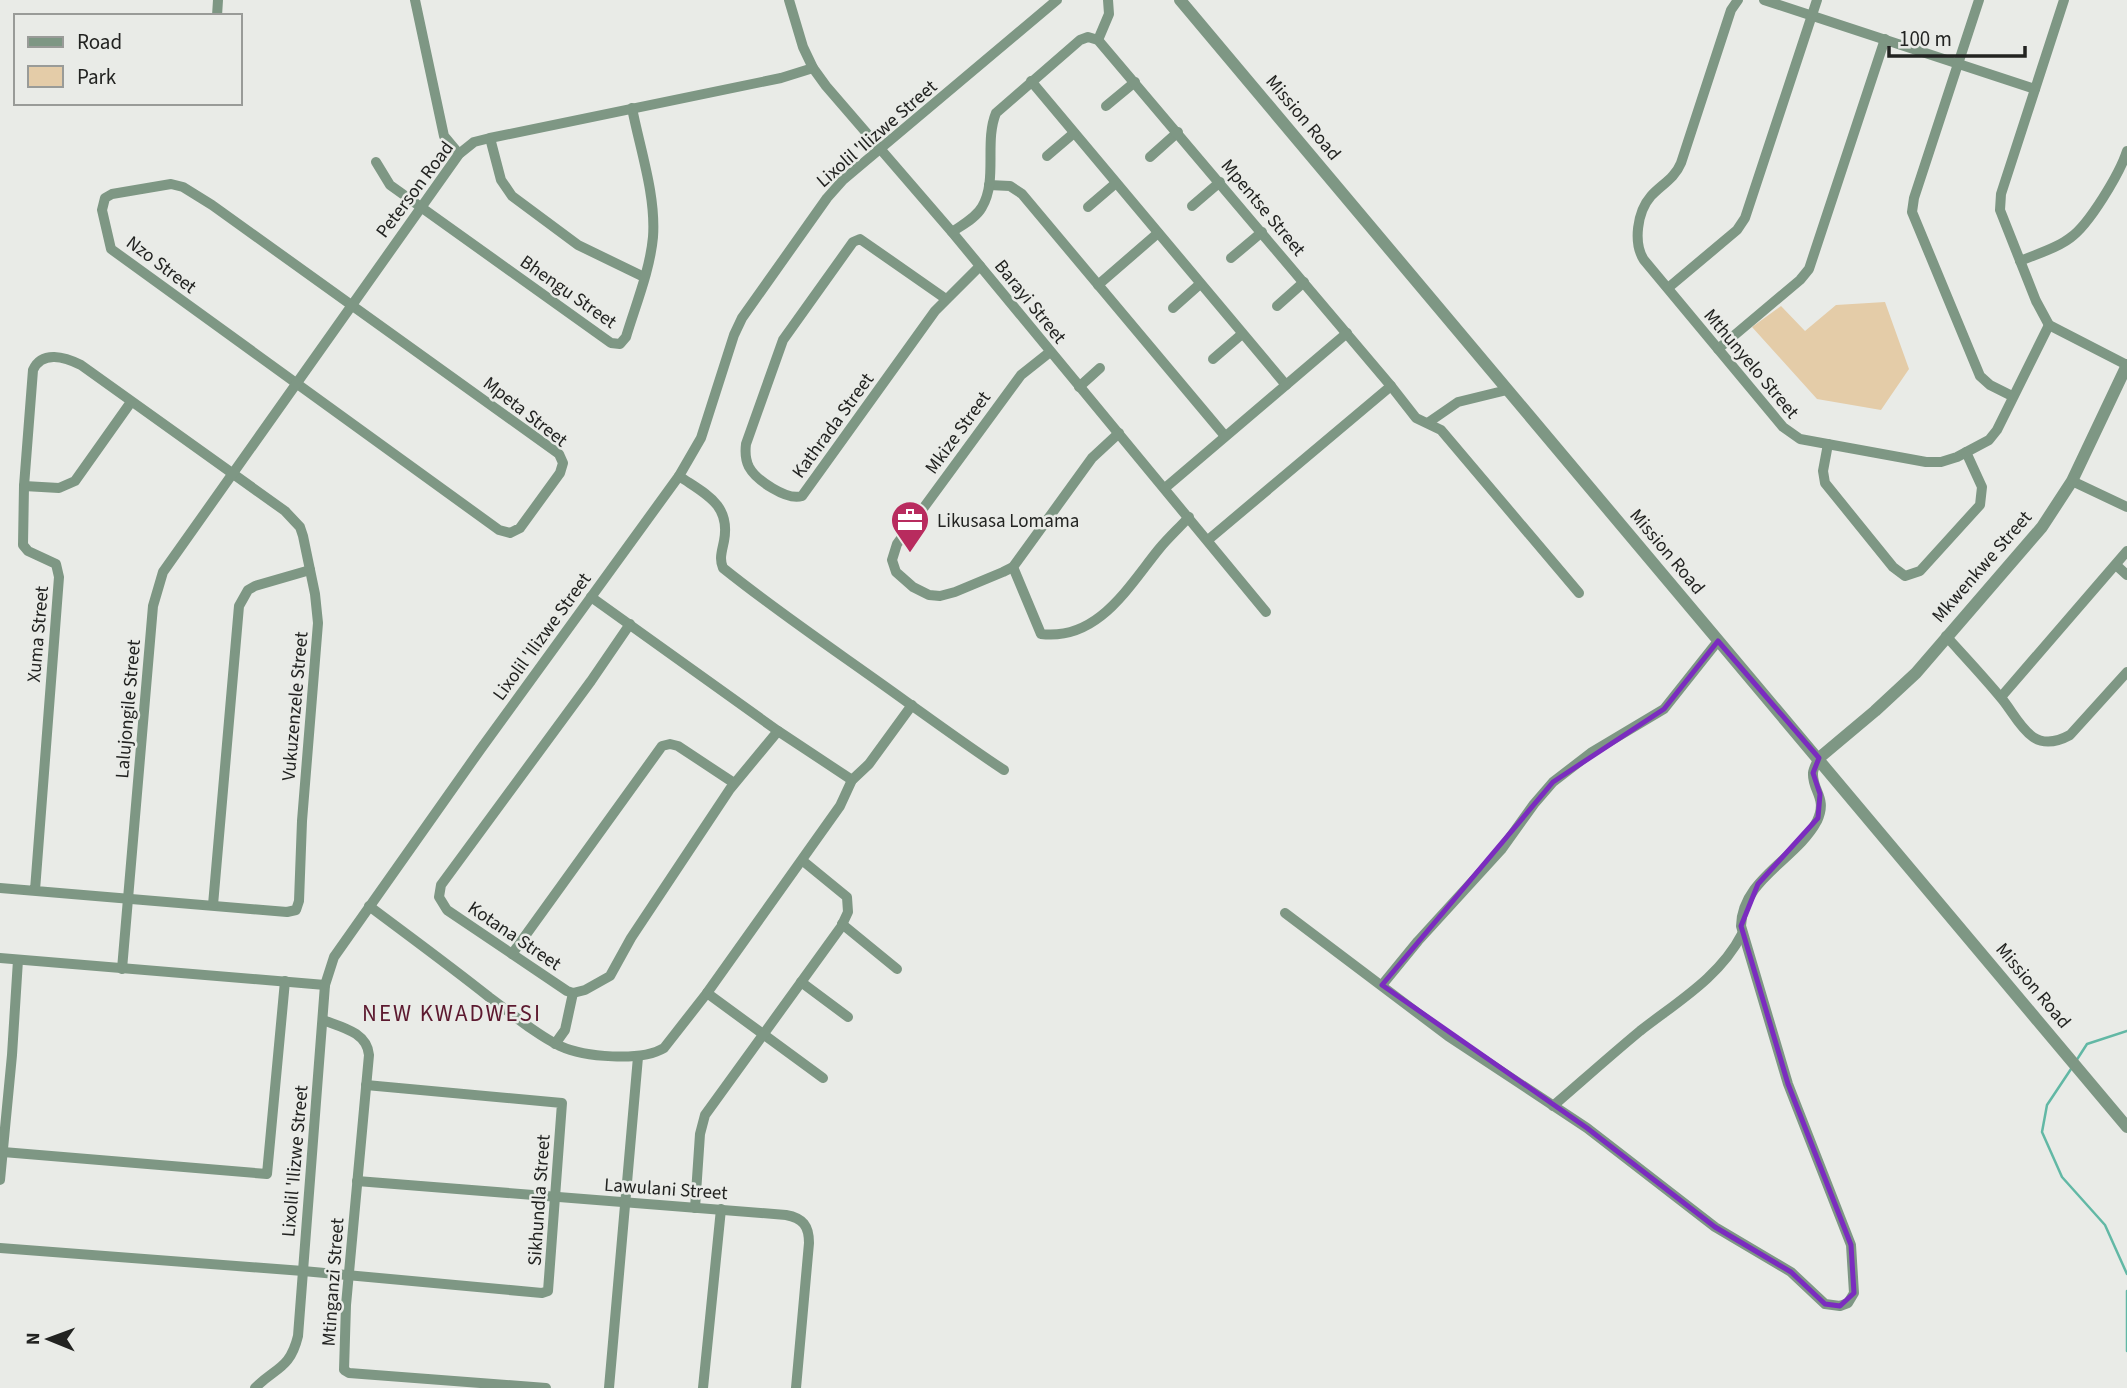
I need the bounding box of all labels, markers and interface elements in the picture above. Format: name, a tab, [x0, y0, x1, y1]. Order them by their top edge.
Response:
legend	[14, 14, 242, 105]
scale bar	[1889, 14, 2025, 58]
text: 100 m	[1899, 24, 1952, 54]
text: Road	[77, 27, 122, 57]
text: Park	[77, 62, 117, 92]
street label: Mission Road	[1259, 69, 1347, 167]
street label: Lixolil 'Ilizwe Street	[811, 74, 944, 194]
street label: Peterson Road	[370, 136, 461, 244]
street label: Mpentse Street	[1214, 154, 1312, 263]
street label: Nzo Street	[120, 230, 202, 301]
street label: Bhengu Street	[514, 249, 622, 336]
street label: Barayi Street	[987, 254, 1073, 350]
street label: Mthunyelo Street	[1697, 303, 1805, 425]
street label: Kathrada Street	[786, 367, 881, 484]
street label: Mpeta Street	[477, 371, 573, 454]
street label: Mkize Street	[919, 385, 998, 480]
office icon: Likusasa Lomama	[889, 499, 931, 554]
street label: Mission Road	[1623, 503, 1711, 601]
street label: Mkwenkwe Street	[1926, 505, 2039, 629]
place label: Likusasa Lomama	[937, 508, 1079, 535]
street label: Lixolil 'Ilizwe Street	[487, 567, 598, 706]
street label: Xuma Street	[21, 584, 56, 683]
street label: Vukuzenzele Street	[276, 630, 316, 782]
street label: Lalujongile Street	[109, 638, 148, 780]
street label: Kotana Street	[462, 895, 567, 978]
street label: Mission Road	[1989, 937, 2077, 1035]
district label: NEW KWADWESI	[362, 997, 542, 1030]
street label: Lixolil 'Ilizwe Street	[275, 1084, 316, 1238]
street label: Sikhundla Street	[521, 1133, 558, 1267]
street label: Lawulani Street	[603, 1172, 729, 1207]
street label: Mtinganzi Street	[316, 1216, 351, 1347]
north arrow	[14, 1304, 84, 1374]
text: N	[20, 1332, 47, 1345]

